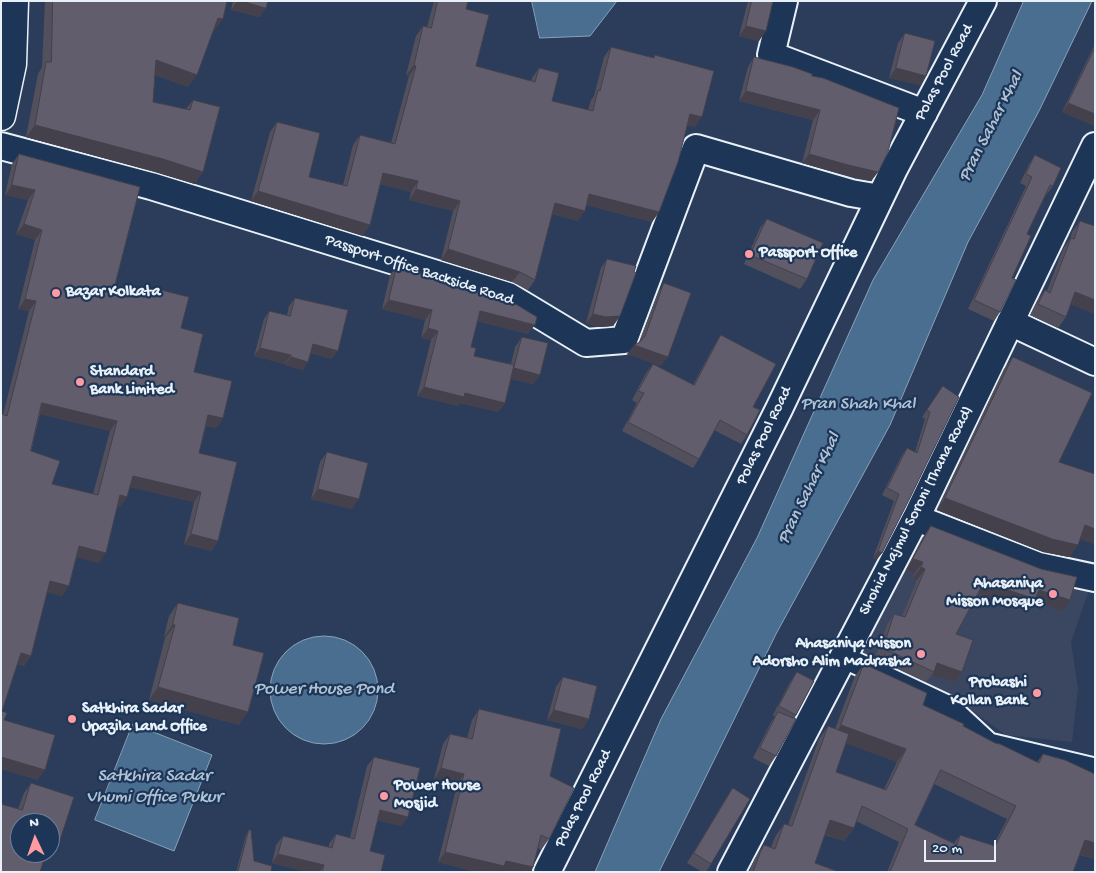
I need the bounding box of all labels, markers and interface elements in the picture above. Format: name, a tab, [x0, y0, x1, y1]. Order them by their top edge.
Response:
street label: Polas Pool Road	[911, 21, 979, 125]
water label: Pran Sahar Khal	[955, 68, 1029, 186]
street label: Passport Office Backside Road	[322, 231, 516, 311]
place label: Passport Office	[759, 244, 857, 264]
marker: Passport Office	[743, 248, 755, 260]
place label: Bazar Kolkata	[66, 283, 161, 303]
marker: Bazar Kolkata	[50, 287, 62, 299]
place label: Standard Bank Limited	[90, 363, 174, 401]
marker: Standard Bank Limited	[74, 376, 86, 388]
street label: Polas Pool Road	[733, 384, 797, 488]
water label: Pran Shah Khal	[801, 394, 915, 416]
street label: Shohid Najmul Soroni (Thana Road)	[856, 403, 978, 619]
water label: Pran Sahar Khal	[774, 430, 846, 548]
place label: Ahasaniya Misson Mosque	[946, 575, 1043, 613]
marker: Ahasaniya Misson Mosque	[1047, 588, 1059, 600]
place label: Ahasaniya Misson Adorsho Alim Madrasha	[753, 635, 911, 673]
marker: Ahasaniya Misson Adorsho Alim Madrasha	[915, 648, 927, 660]
place label: Probashi Kollan Bank	[951, 674, 1027, 712]
water label: Power House Pond	[254, 679, 394, 701]
marker: Probashi Kollan Bank	[1031, 687, 1043, 699]
place label: Satkhira Sadar Upazila Land Office	[82, 700, 207, 738]
marker: Satkhira Sadar Upazila Land Office	[66, 713, 78, 725]
street label: Polas Pool Road	[551, 747, 617, 851]
water label: Satkhira Sadar Vhumi Office Pukur	[86, 766, 222, 809]
place label: Power House Mosjid	[394, 777, 480, 815]
marker: Power House Mosjid	[378, 790, 390, 802]
north arrow	[10, 813, 60, 863]
text: N	[29, 815, 39, 832]
scale bar	[926, 830, 998, 862]
text: 20 m	[932, 840, 962, 858]

